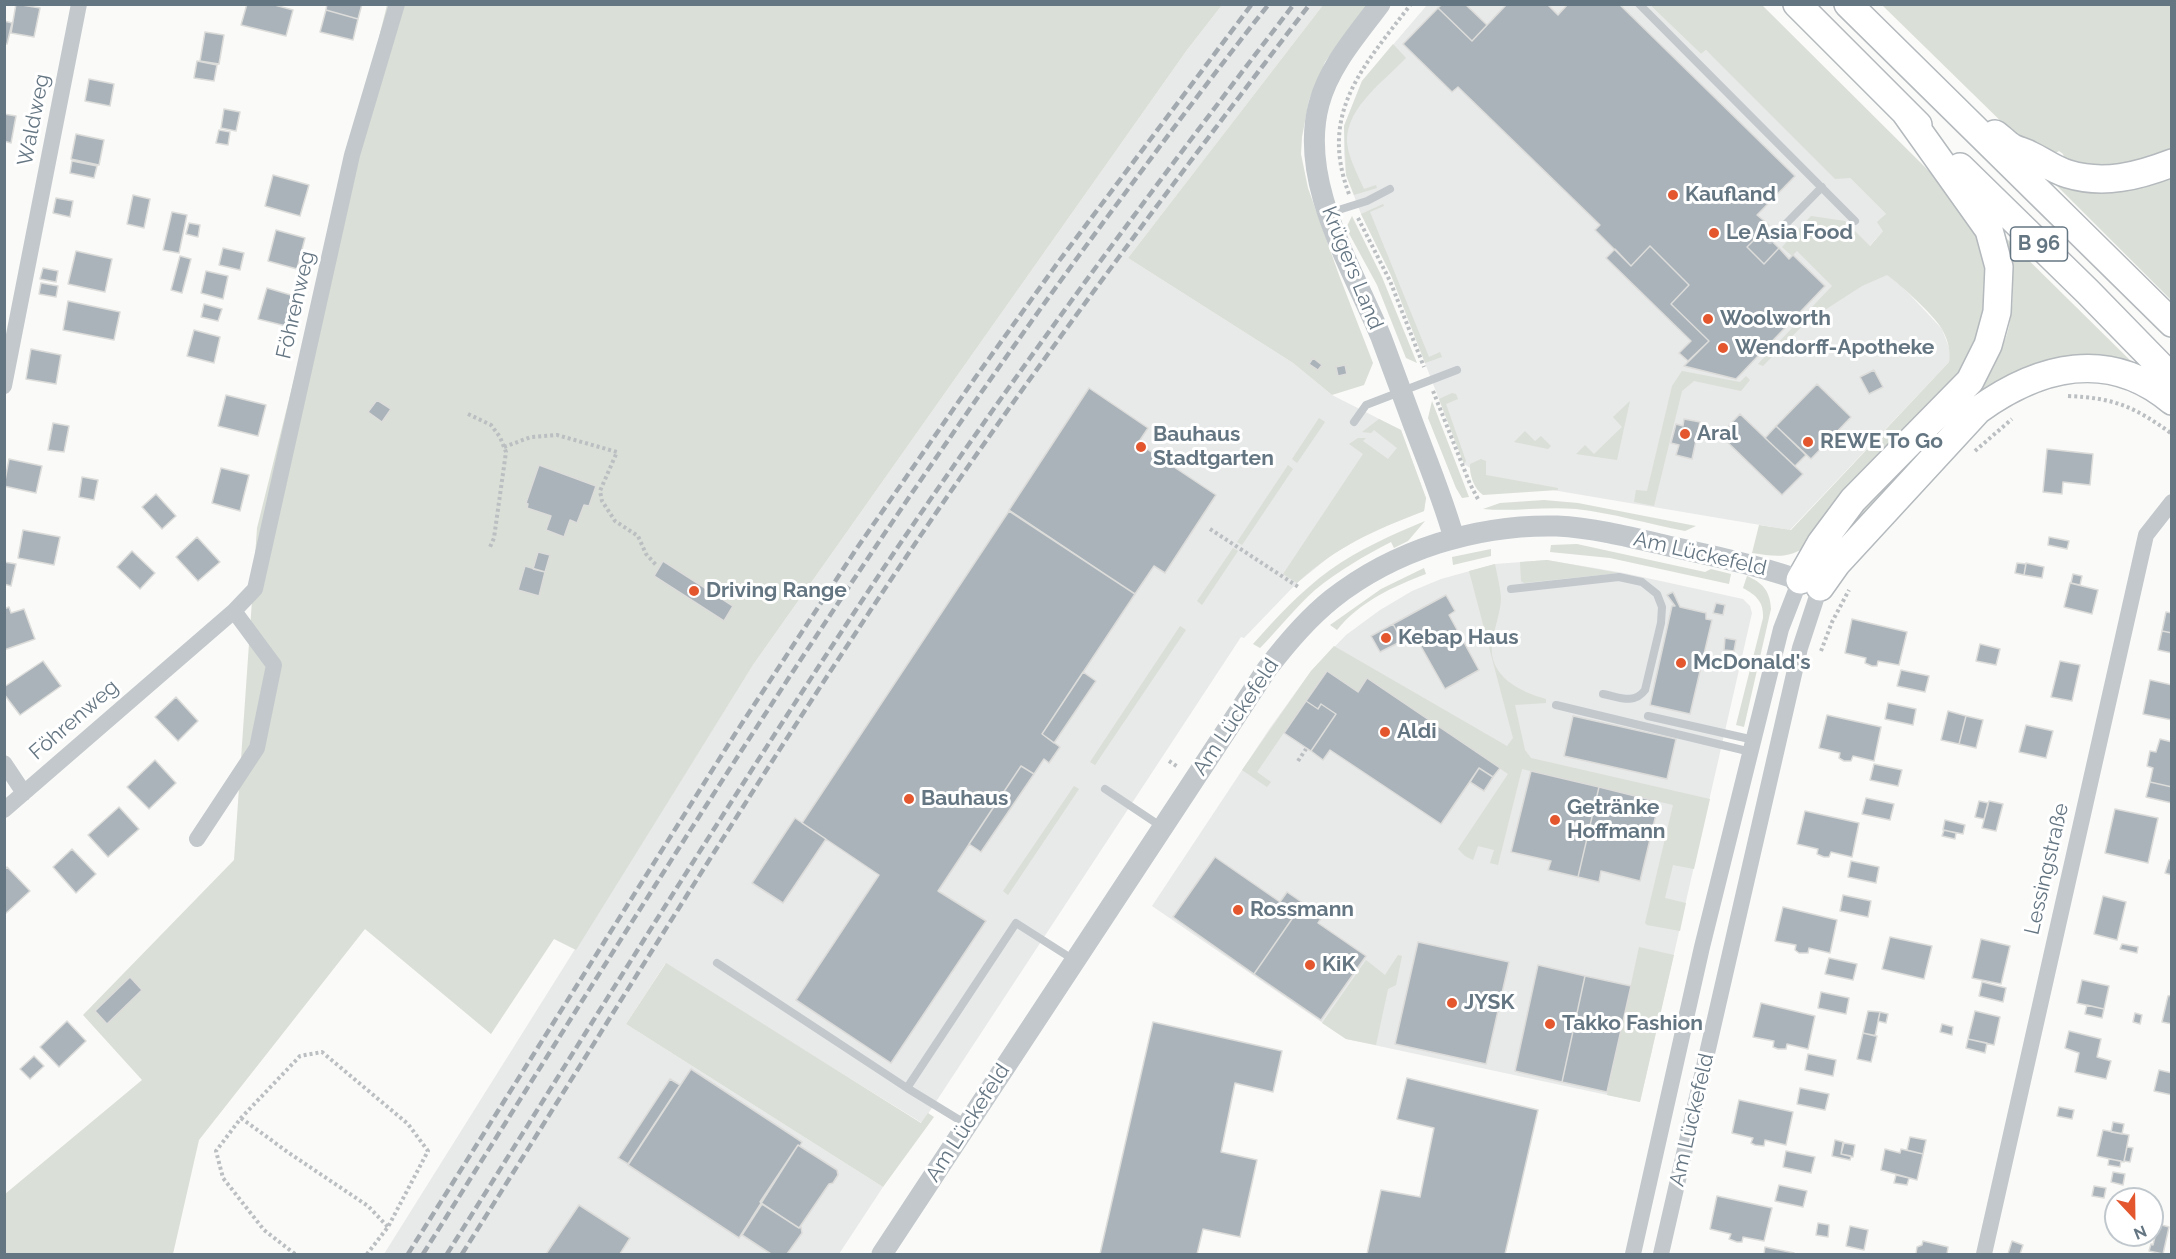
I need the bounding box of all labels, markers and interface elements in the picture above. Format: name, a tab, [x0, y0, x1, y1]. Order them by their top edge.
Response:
street label: Waldweg	[13, 72, 55, 168]
place label: Kaufland	[1685, 182, 1776, 208]
marker: Kaufland	[1666, 188, 1680, 202]
street label: Krügers Land	[1316, 203, 1388, 333]
place label: Le Asia Food	[1726, 220, 1853, 246]
marker: Le Asia Food	[1707, 226, 1721, 240]
road number: B 96	[2010, 227, 2068, 261]
street label: Föhrenweg	[271, 249, 321, 361]
place label: Woolworth	[1720, 306, 1831, 332]
marker: Woolworth	[1701, 312, 1715, 326]
place label: Wendorff-Apotheke	[1735, 335, 1934, 361]
marker: Wendorff-Apotheke	[1716, 341, 1730, 355]
place label: Aral	[1697, 421, 1738, 447]
place label: Bauhaus Stadtgarten	[1153, 422, 1274, 472]
marker: Aral	[1678, 427, 1692, 441]
place label: REWE To Go	[1820, 429, 1943, 455]
marker: REWE To Go	[1801, 435, 1815, 449]
marker: Bauhaus Stadtgarten	[1134, 440, 1148, 454]
street label: Am Lückefeld	[1631, 526, 1769, 582]
place label: Driving Range	[706, 578, 847, 604]
marker: Driving Range	[687, 584, 701, 598]
place label: Kebap Haus	[1398, 625, 1519, 651]
marker: Kebap Haus	[1379, 631, 1393, 645]
place label: McDonald's	[1693, 650, 1811, 676]
street label: Am Lückefeld	[1188, 654, 1284, 780]
marker: McDonald's	[1674, 656, 1688, 670]
street label: Föhrenweg	[24, 674, 124, 766]
place label: Aldi	[1397, 719, 1437, 745]
marker: Aldi	[1378, 725, 1392, 739]
place label: Bauhaus	[921, 786, 1008, 812]
marker: Bauhaus	[902, 792, 916, 806]
place label: Getränke Hoffmann	[1567, 795, 1666, 845]
street label: Lessingstraße	[2020, 801, 2074, 937]
marker: Getränke Hoffmann	[1548, 813, 1562, 827]
place label: Rossmann	[1250, 897, 1354, 923]
marker: Rossmann	[1231, 903, 1245, 917]
place label: KiK	[1322, 952, 1355, 978]
marker: KiK	[1303, 958, 1317, 972]
place label: JYSK	[1464, 990, 1514, 1016]
marker: JYSK	[1445, 996, 1459, 1010]
place label: Takko Fashion	[1562, 1011, 1703, 1037]
marker: Takko Fashion	[1543, 1017, 1557, 1031]
street label: Am Lückefeld	[1664, 1051, 1720, 1189]
street label: Am Lückefeld	[921, 1059, 1015, 1187]
north arrow	[2104, 1187, 2164, 1247]
text: N	[2131, 1221, 2149, 1243]

